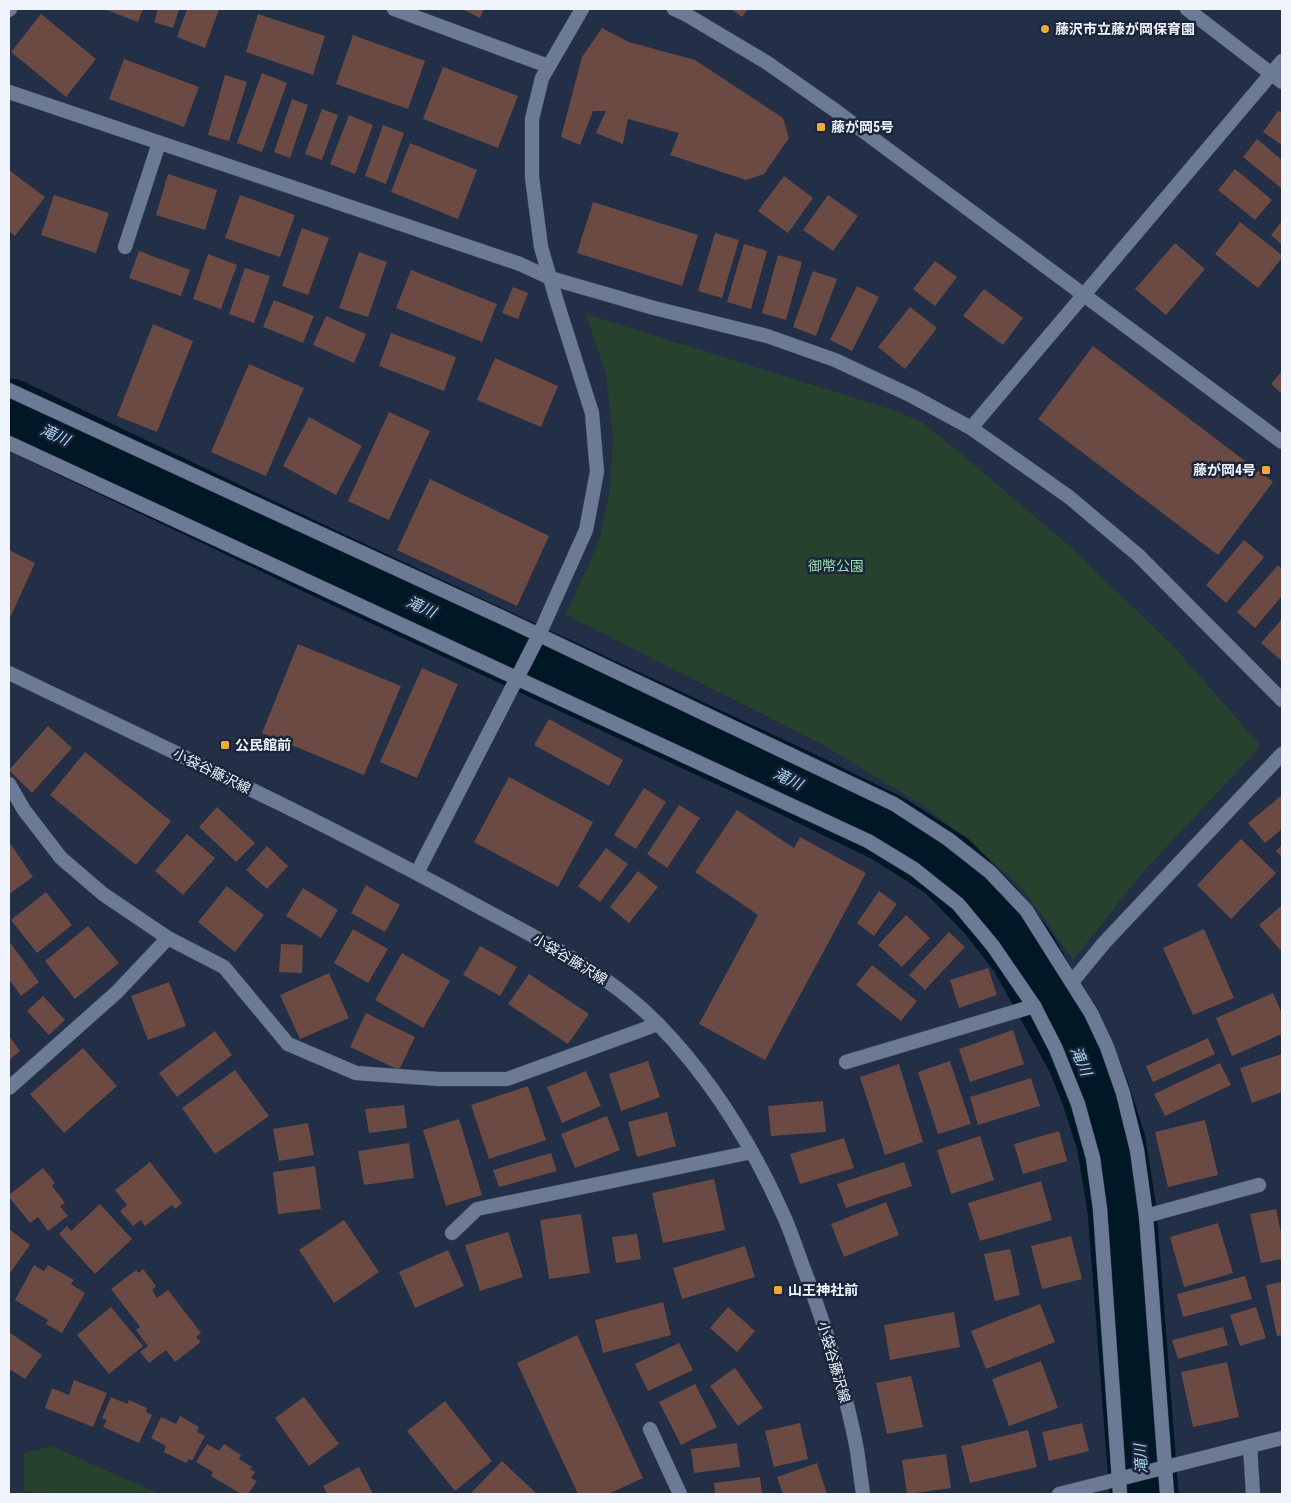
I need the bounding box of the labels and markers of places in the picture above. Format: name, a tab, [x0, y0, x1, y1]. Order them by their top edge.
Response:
place label: 藤沢市立藤が岡保育園	[1055, 21, 1195, 37]
marker: 藤沢市立藤が岡保育園	[1039, 23, 1051, 35]
place label: 藤が岡5号	[831, 119, 894, 135]
marker: 藤が岡5号	[815, 121, 827, 133]
place label: 藤が岡4号	[1193, 462, 1256, 478]
marker: 藤が岡4号	[1260, 464, 1272, 476]
place label: 公民館前	[235, 737, 291, 753]
marker: 公民館前	[219, 739, 231, 751]
place label: 山王神社前	[788, 1282, 858, 1298]
marker: 山王神社前	[772, 1284, 784, 1296]

